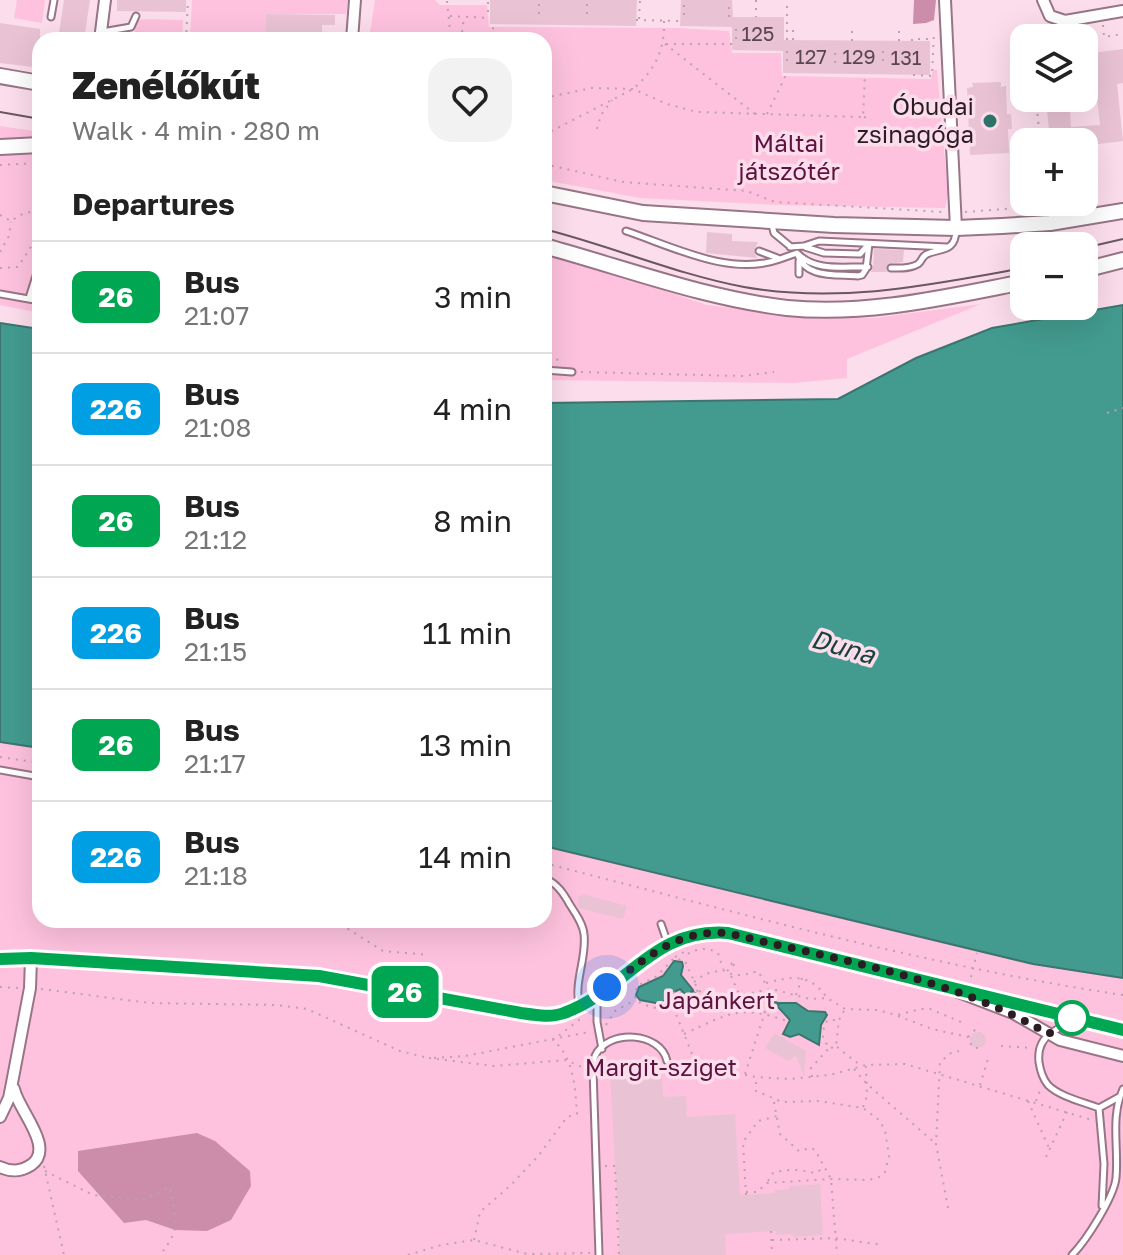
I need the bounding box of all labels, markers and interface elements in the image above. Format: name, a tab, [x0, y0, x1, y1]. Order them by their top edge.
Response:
house number: 125	[742, 21, 774, 45]
map controls	[1010, 24, 1098, 320]
button: layers	[1010, 24, 1098, 112]
house number: 127	[795, 44, 827, 68]
house number: 129	[842, 44, 876, 68]
house number: 131	[890, 45, 922, 69]
button: heart	[428, 58, 512, 142]
text: Zenélőkút	[72, 62, 260, 107]
place label: Óbudai zsinagóga	[857, 91, 974, 148]
marker: Óbudai zsinagóga	[981, 112, 999, 130]
text: Walk · 4 min · 280 m	[72, 115, 320, 146]
park label: Máltai játszótér	[737, 128, 840, 185]
button: +	[1010, 128, 1098, 216]
text: Departures	[72, 186, 235, 222]
button: −	[1010, 232, 1098, 320]
text: Bus	[184, 264, 240, 300]
text: 3 min	[434, 279, 512, 315]
text: 26	[99, 280, 133, 313]
text: 21:07	[184, 300, 249, 331]
text: Bus	[184, 376, 240, 412]
text: 4 min	[433, 391, 512, 427]
text: 226	[90, 392, 142, 425]
text: 21:08	[184, 412, 251, 443]
text: Bus	[184, 488, 240, 524]
text: 8 min	[433, 503, 512, 539]
text: 26	[99, 504, 133, 537]
text: 21:12	[184, 524, 247, 555]
text: Bus	[184, 600, 240, 636]
text: 11 min	[422, 615, 512, 651]
text: 226	[90, 616, 142, 649]
water label: Duna	[808, 623, 880, 671]
text: 21:15	[184, 636, 247, 667]
text: Bus	[184, 712, 240, 748]
text: 13 min	[419, 727, 512, 763]
text: 26	[99, 728, 133, 761]
text: 21:17	[184, 748, 246, 779]
text: Bus	[184, 824, 240, 860]
text: 14 min	[419, 839, 512, 875]
text: 226	[90, 840, 142, 873]
text: 21:18	[184, 860, 248, 891]
line badge: 26	[369, 966, 441, 1018]
your location	[587, 967, 627, 1007]
text: 26	[388, 975, 422, 1008]
park label: Japánkert	[659, 985, 775, 1014]
unlabelled marker	[1055, 1001, 1089, 1035]
park label: Margit-sziget	[585, 1052, 737, 1081]

